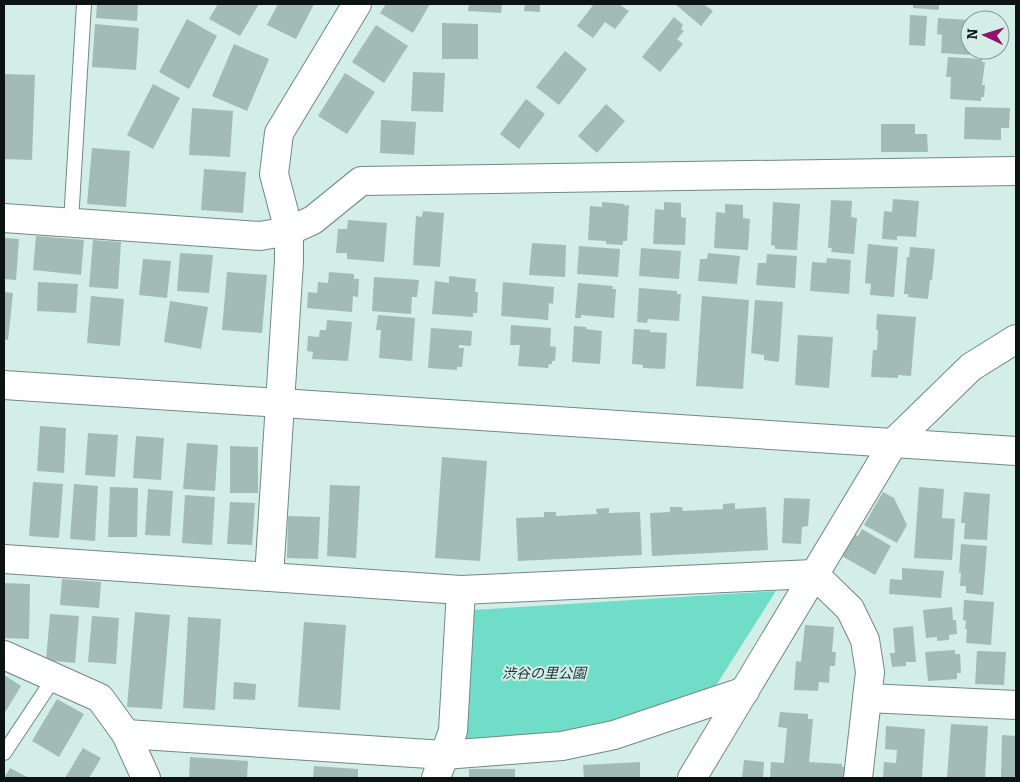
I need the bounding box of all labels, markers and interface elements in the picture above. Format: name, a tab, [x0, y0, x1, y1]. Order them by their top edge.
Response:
north arrow	[960, 10, 1010, 60]
text: N	[964, 28, 981, 40]
park label: 渋谷の里公園	[502, 665, 588, 682]

